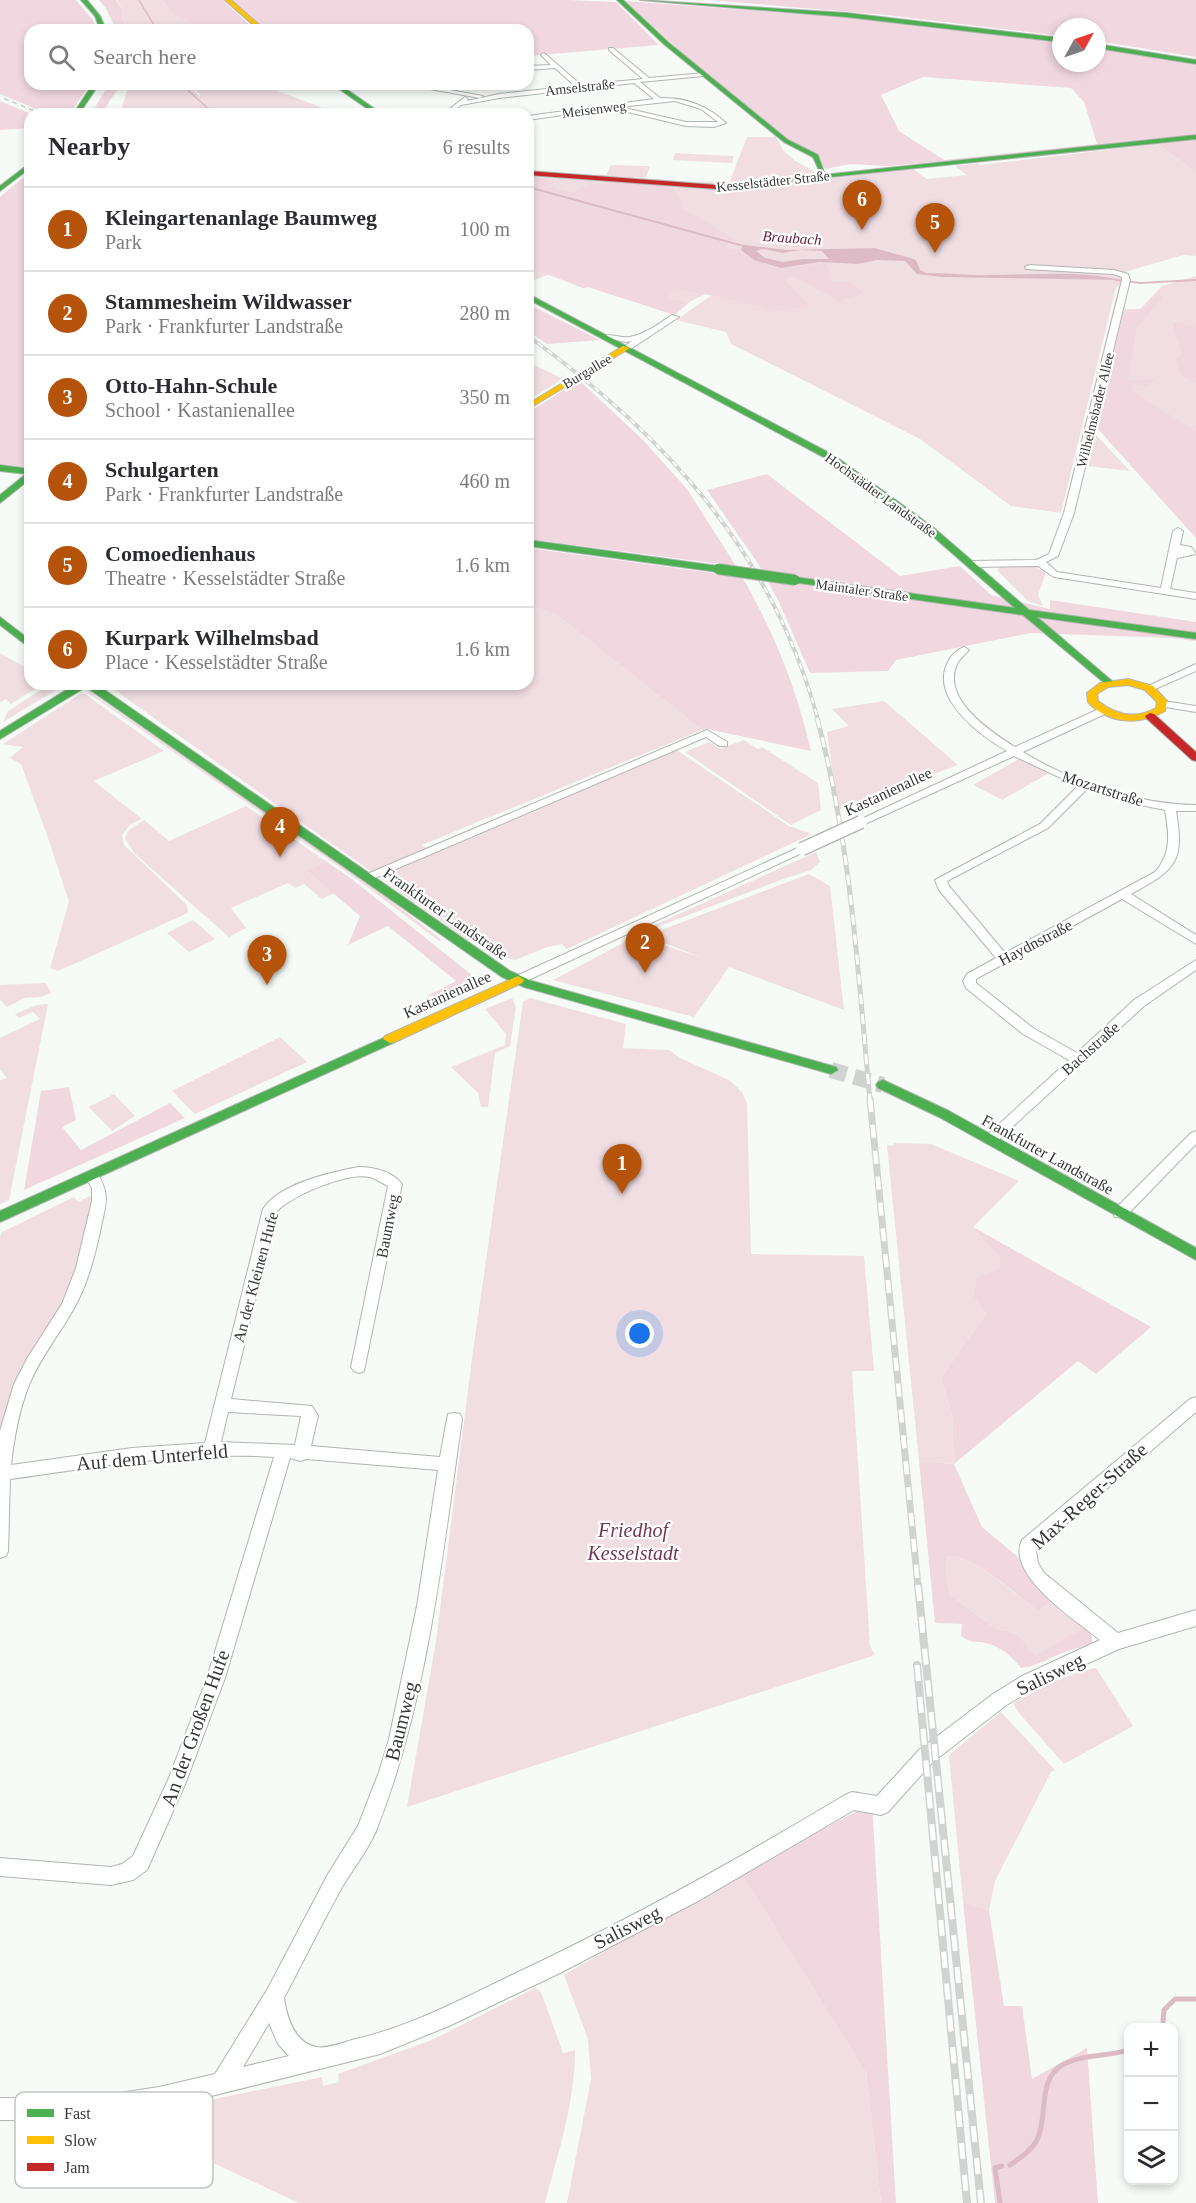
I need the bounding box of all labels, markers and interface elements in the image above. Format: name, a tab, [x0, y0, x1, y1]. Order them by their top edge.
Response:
north arrow	[1052, 18, 1106, 72]
search box	[24, 24, 534, 90]
icon: search	[45, 41, 78, 74]
text: Search here	[93, 44, 196, 69]
street label: Amselstraße	[544, 76, 616, 99]
street label: Meisenweg	[561, 98, 627, 121]
text: Nearby	[48, 132, 130, 161]
text: 6 results	[443, 136, 510, 158]
street label: Kesselstädter Straße	[716, 168, 830, 195]
pin: 6	[842, 180, 882, 230]
pin: 5	[916, 204, 954, 253]
text: Kleingartenanlage Baumweg	[105, 205, 377, 230]
text: 1	[63, 218, 73, 240]
text: 100 m	[459, 218, 510, 240]
water label: Braubach	[762, 228, 822, 248]
text: Park	[105, 231, 142, 253]
text: Stammesheim Wildwasser	[105, 289, 352, 314]
text: 2	[63, 302, 73, 324]
text: 280 m	[459, 302, 510, 324]
text: Park · Frankfurter Landstraße	[105, 315, 343, 337]
street label: Burgallee	[560, 351, 614, 392]
street label: Wilhelmsbader Allee	[1074, 351, 1117, 469]
text: Otto-Hahn-Schule	[105, 373, 277, 398]
text: 3	[63, 386, 73, 408]
text: 350 m	[459, 386, 510, 408]
text: School · Kastanienallee	[105, 399, 295, 421]
street label: Hochstädter Landstraße	[822, 450, 939, 541]
text: Schulgarten	[105, 457, 219, 482]
text: 4	[63, 470, 73, 492]
text: 460 m	[459, 470, 510, 492]
text: Park · Frankfurter Landstraße	[105, 483, 343, 505]
text: Comoedienhaus	[105, 541, 255, 566]
text: 5	[63, 554, 73, 576]
text: 1.6 km	[454, 554, 510, 576]
text: Theatre · Kesselstädter Straße	[105, 567, 345, 589]
street label: Maintaler Straße	[814, 577, 909, 604]
text: Kurpark Wilhelmsbad	[105, 625, 319, 650]
text: 6	[63, 638, 73, 660]
text: 1.6 km	[454, 638, 510, 660]
text: Place · Kesselstädter Straße	[105, 651, 328, 673]
street label: Kastanienallee	[842, 764, 934, 819]
street label: Mozartstraße	[1060, 767, 1146, 810]
pin: 4	[260, 808, 300, 857]
street label: Frankfurter Landstraße	[380, 864, 511, 963]
street label: Haydnstraße	[996, 916, 1075, 970]
pin: 2	[626, 924, 664, 973]
pin: 3	[248, 936, 286, 985]
street label: Kastanienallee	[401, 968, 494, 1021]
street label: Bachstraße	[1058, 1018, 1122, 1078]
street label: Frankfurter Landstraße	[979, 1111, 1117, 1198]
pin: 1	[602, 1144, 642, 1194]
street label: Baumweg	[373, 1193, 403, 1260]
street label: An der Kleinen Hufe	[230, 1210, 281, 1344]
your location	[625, 1319, 654, 1348]
street label: Max-Reger-Straße	[1026, 1438, 1152, 1555]
street label: Auf dem Unterfeld	[75, 1439, 229, 1475]
park label: Friedhof Kesselstadt	[586, 1519, 679, 1564]
street label: An der Großen Hufe	[156, 1647, 234, 1809]
street label: Salisweg	[1013, 1648, 1088, 1701]
street label: Baumweg	[381, 1679, 422, 1763]
street label: Salisweg	[590, 1901, 665, 1954]
map controls	[1124, 2023, 1178, 2185]
button: +	[1124, 2023, 1178, 2077]
button: −	[1124, 2077, 1178, 2131]
legend	[15, 2092, 213, 2188]
text: Fast	[64, 2105, 91, 2122]
button: layers	[1124, 2131, 1178, 2185]
text: Slow	[64, 2132, 97, 2149]
text: Jam	[64, 2159, 90, 2176]

